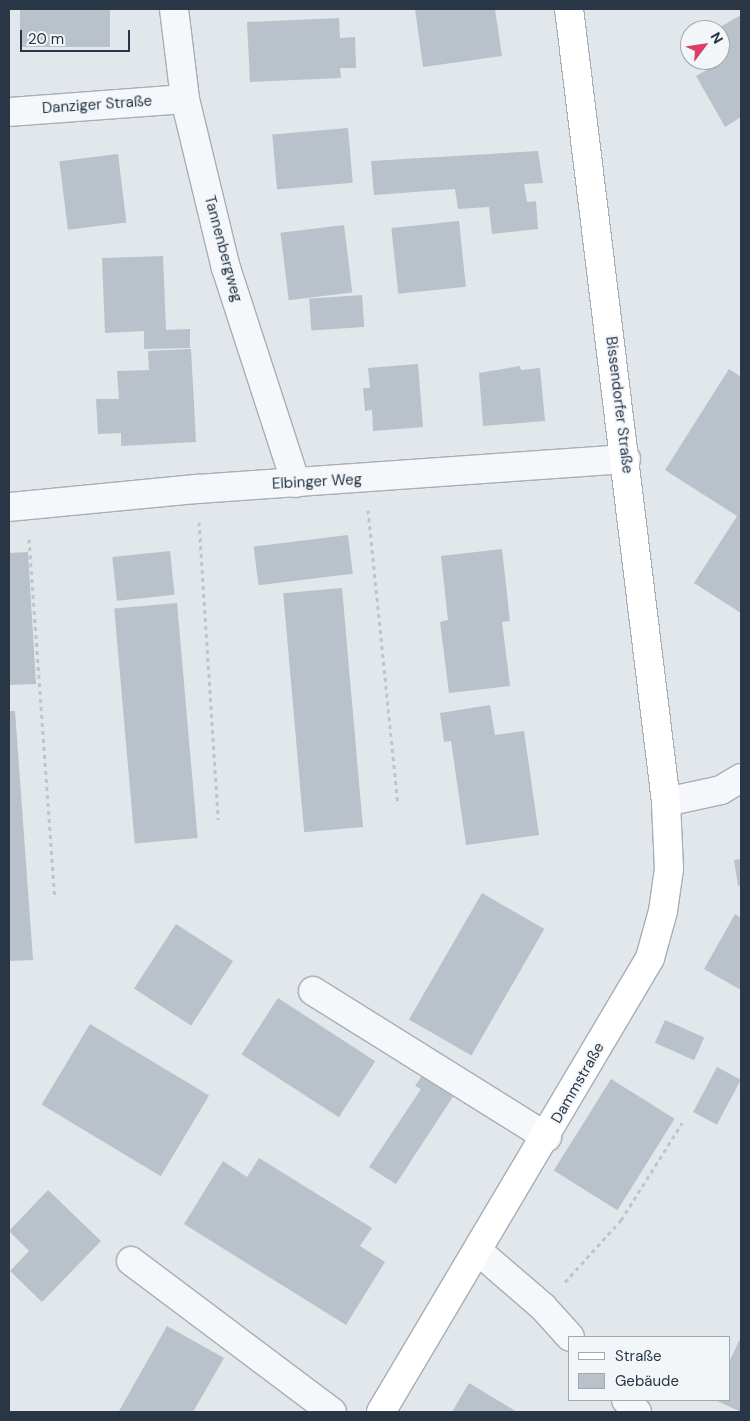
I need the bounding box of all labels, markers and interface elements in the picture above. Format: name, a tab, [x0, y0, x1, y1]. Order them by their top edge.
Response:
scale bar	[22, 20, 132, 52]
north arrow	[680, 20, 730, 70]
text: 20 m	[28, 29, 64, 49]
text: N	[707, 29, 727, 47]
street label: Danziger Straße	[41, 92, 153, 118]
street label: Tannenbergweg	[200, 194, 246, 304]
street label: Bissendorfer Straße	[602, 335, 636, 475]
street label: Elbinger Weg	[272, 471, 362, 493]
street label: Dammstraße	[548, 1039, 608, 1127]
legend	[568, 1336, 730, 1401]
text: Straße	[615, 1346, 662, 1366]
text: Gebäude	[615, 1371, 679, 1391]

